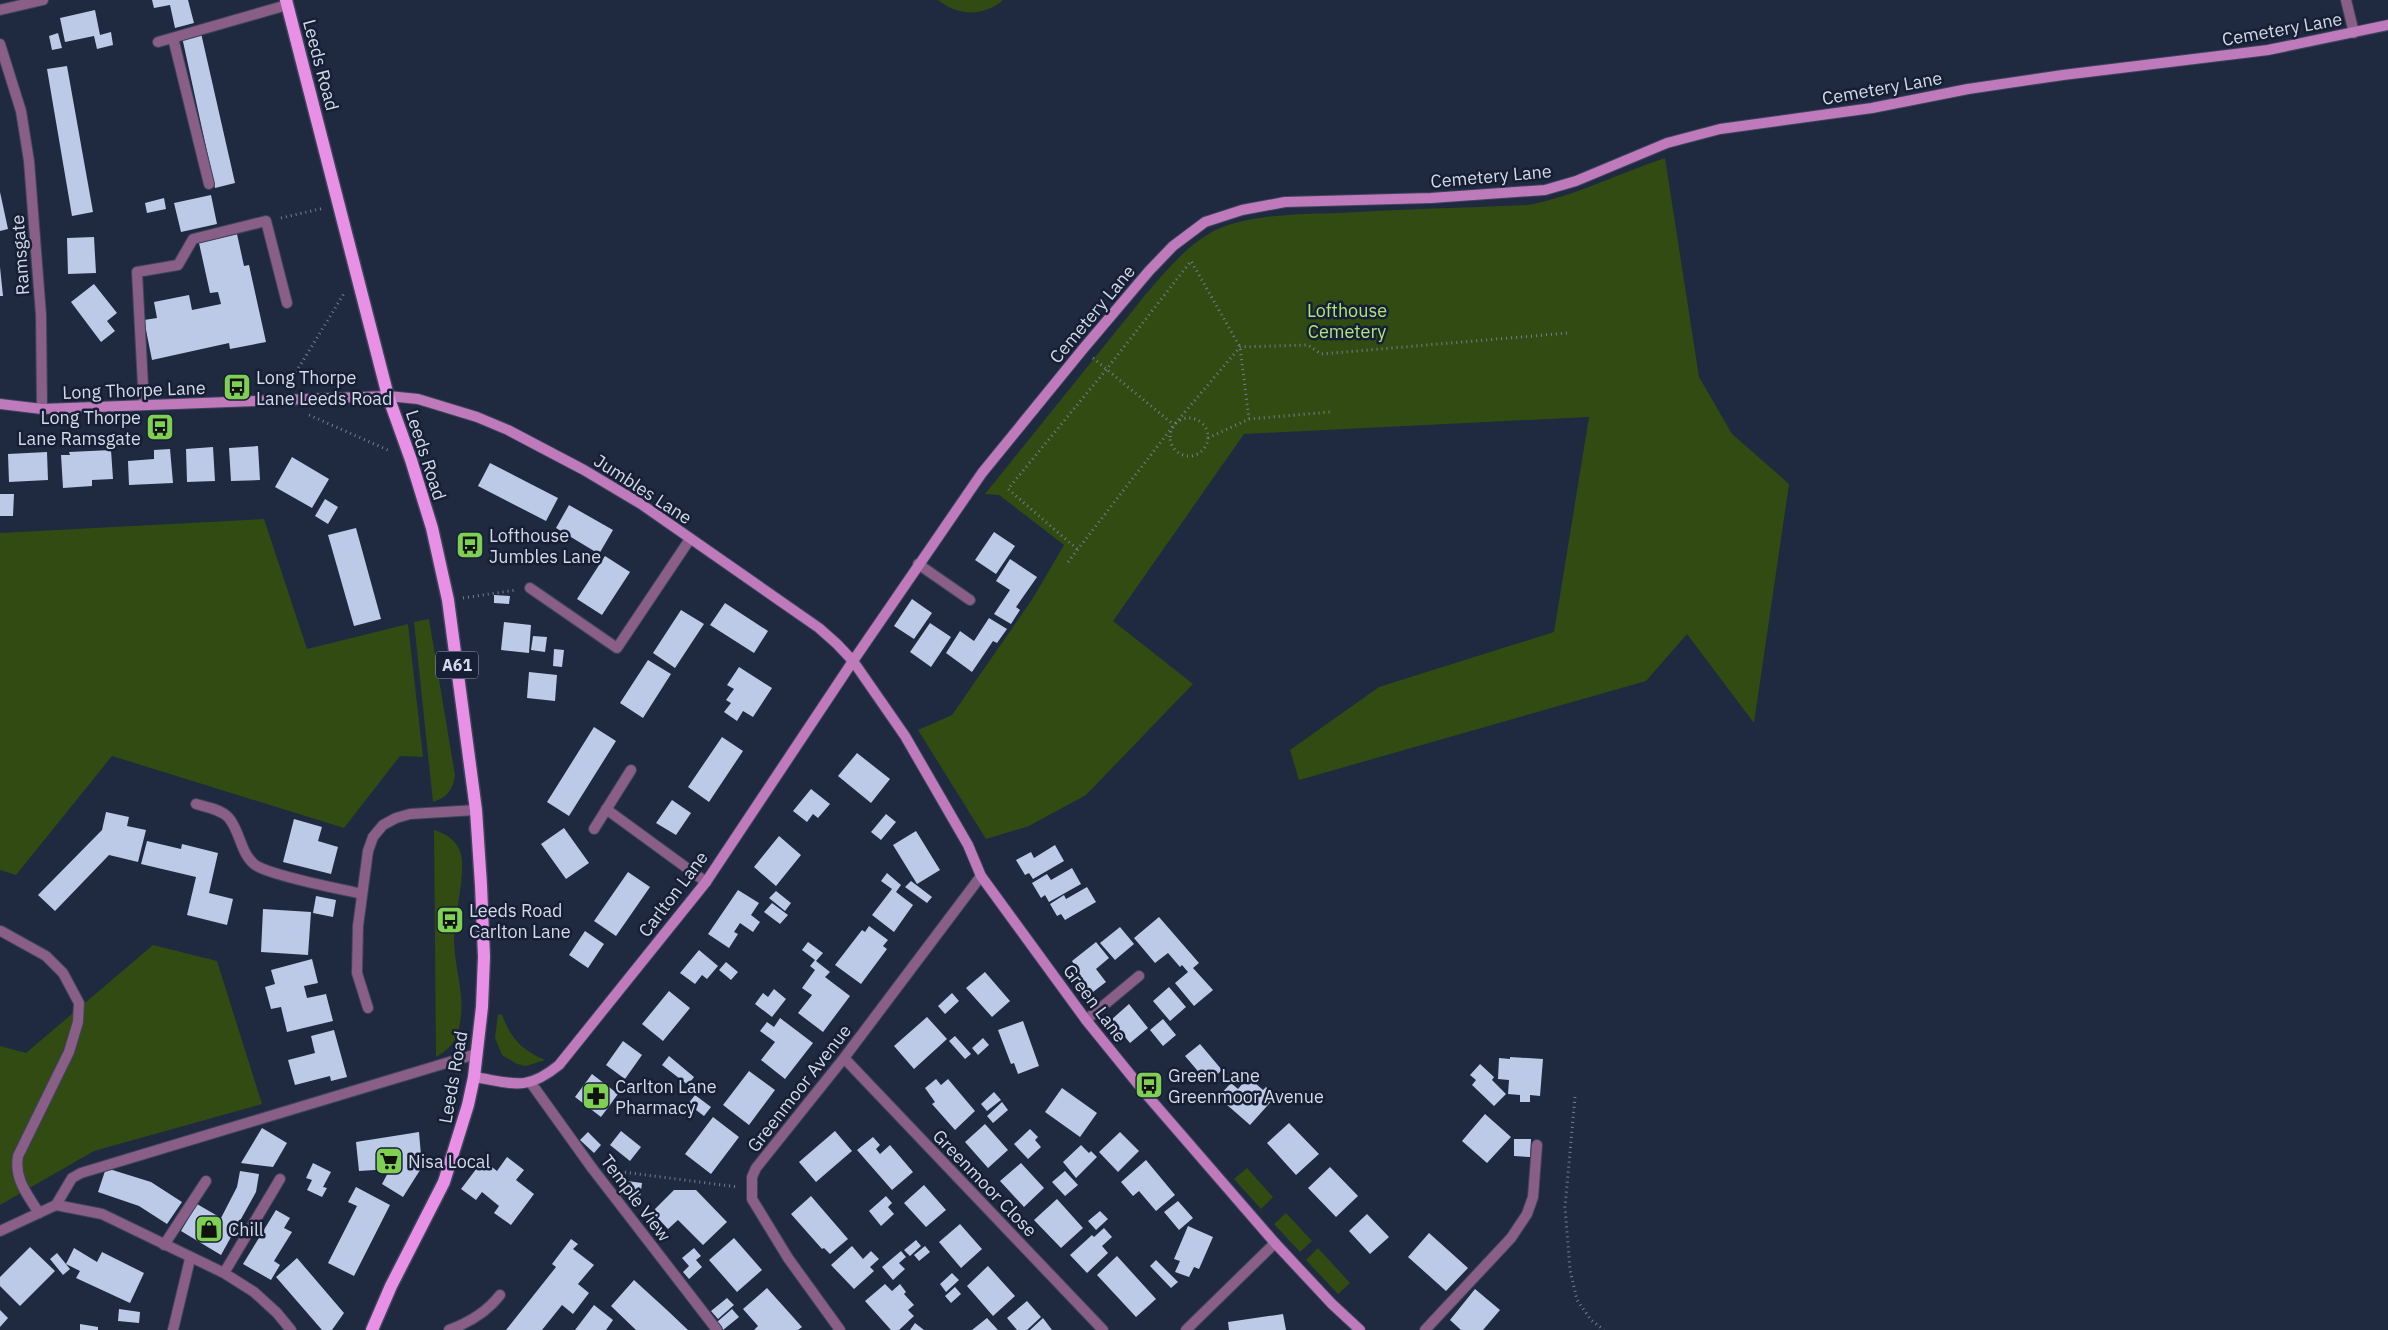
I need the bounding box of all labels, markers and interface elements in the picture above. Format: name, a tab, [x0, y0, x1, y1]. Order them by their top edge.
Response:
street label: Cemetery Lane	[2220, 7, 2344, 51]
street label: Leeds Road	[298, 17, 344, 113]
street label: Cemetery Lane	[1820, 66, 1944, 110]
street label: Cemetery Lane	[1429, 159, 1553, 193]
street label: Ramsgate	[6, 214, 34, 296]
street label: Cemetery Lane	[1044, 260, 1140, 368]
park label: Lofthouse Cemetery	[1307, 299, 1387, 343]
place label: Long Thorpe Lane Leeds Road	[256, 366, 392, 410]
bus stop icon: Long Thorpe Lane Leeds Road	[222, 372, 252, 402]
street label: Long Thorpe Lane	[62, 376, 206, 404]
place label: Long Thorpe Lane Ramsgate	[18, 406, 141, 450]
street label: Leeds Road	[401, 407, 451, 503]
bus stop icon: Long Thorpe Lane Ramsgate	[145, 412, 175, 442]
street label: Jumbles Lane	[590, 449, 696, 529]
place label: Lofthouse Jumbles Lane	[489, 524, 601, 568]
bus stop icon: Lofthouse Jumbles Lane	[455, 530, 485, 560]
road number: A61	[436, 652, 478, 678]
street label: Carlton Lane	[633, 846, 713, 942]
place label: Leeds Road Carlton Lane	[469, 899, 571, 943]
bus stop icon: Leeds Road Carlton Lane	[435, 905, 465, 935]
street label: Green Lane	[1058, 959, 1132, 1047]
street label: Greenmoor Avenue	[742, 1019, 856, 1156]
street label: Leeds Road	[434, 1029, 472, 1125]
place label: Green Lane Greenmoor Avenue	[1168, 1064, 1324, 1108]
bus stop icon: Green Lane Greenmoor Avenue	[1134, 1070, 1164, 1100]
place label: Carlton Lane Pharmacy	[615, 1075, 717, 1119]
pharmacy icon: Carlton Lane Pharmacy	[581, 1081, 611, 1111]
street label: Greenmoor Close	[928, 1124, 1042, 1242]
supermarket icon: Nisa Local	[374, 1146, 404, 1176]
place label: Nisa Local	[408, 1150, 490, 1173]
street label: Temple View	[596, 1150, 676, 1246]
shop icon: Chill	[194, 1214, 224, 1244]
place label: Chill	[228, 1218, 264, 1241]

